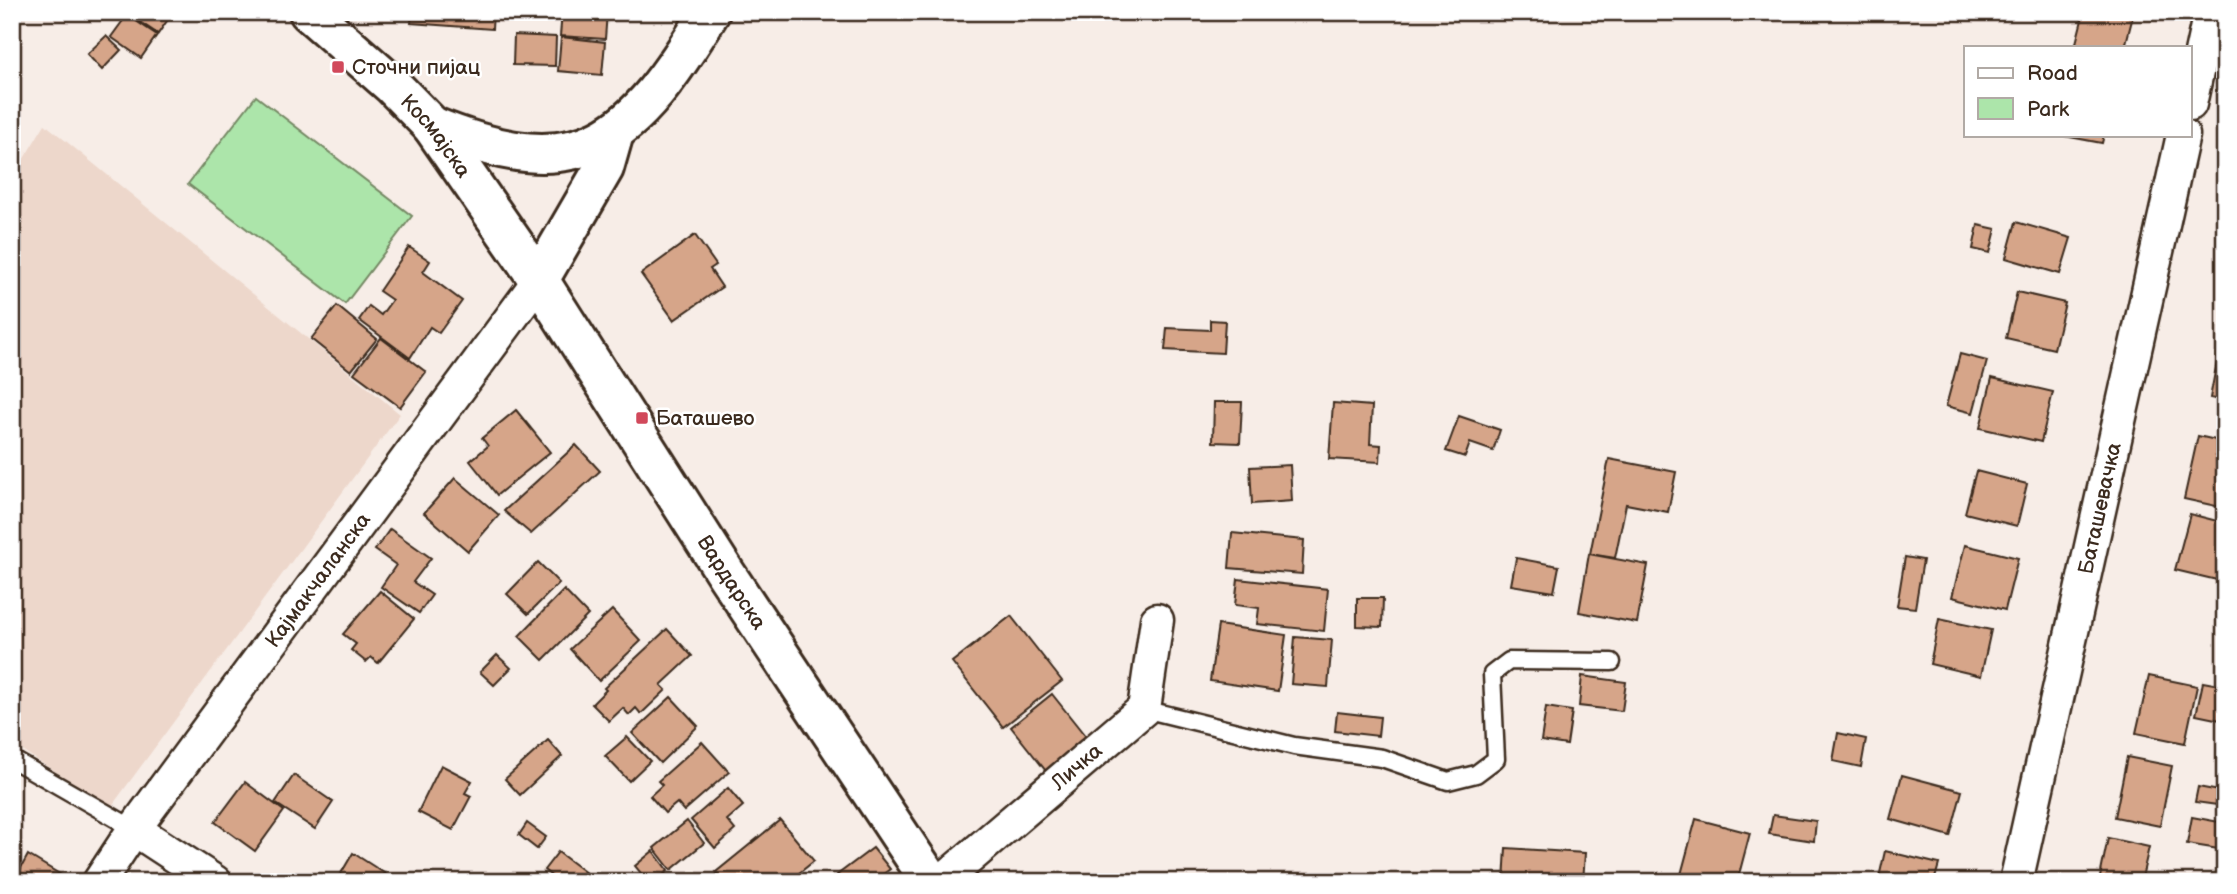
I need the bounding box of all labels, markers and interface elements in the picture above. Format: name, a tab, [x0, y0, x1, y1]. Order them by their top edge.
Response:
legend	[1964, 46, 2192, 136]
place label: Сточни пијац	[352, 55, 480, 80]
marker: Сточни пијац	[330, 59, 346, 75]
text: Road	[2027, 61, 2078, 86]
street label: Космајска	[395, 89, 477, 183]
text: Park	[2027, 97, 2070, 122]
place label: Баташево	[656, 406, 755, 431]
marker: Баташево	[634, 410, 650, 426]
street label: Баташевачка	[2073, 439, 2127, 576]
street label: Кајмакчаланска	[260, 507, 376, 652]
street label: Вардарска	[692, 531, 772, 635]
street label: Личка	[1045, 737, 1108, 796]

